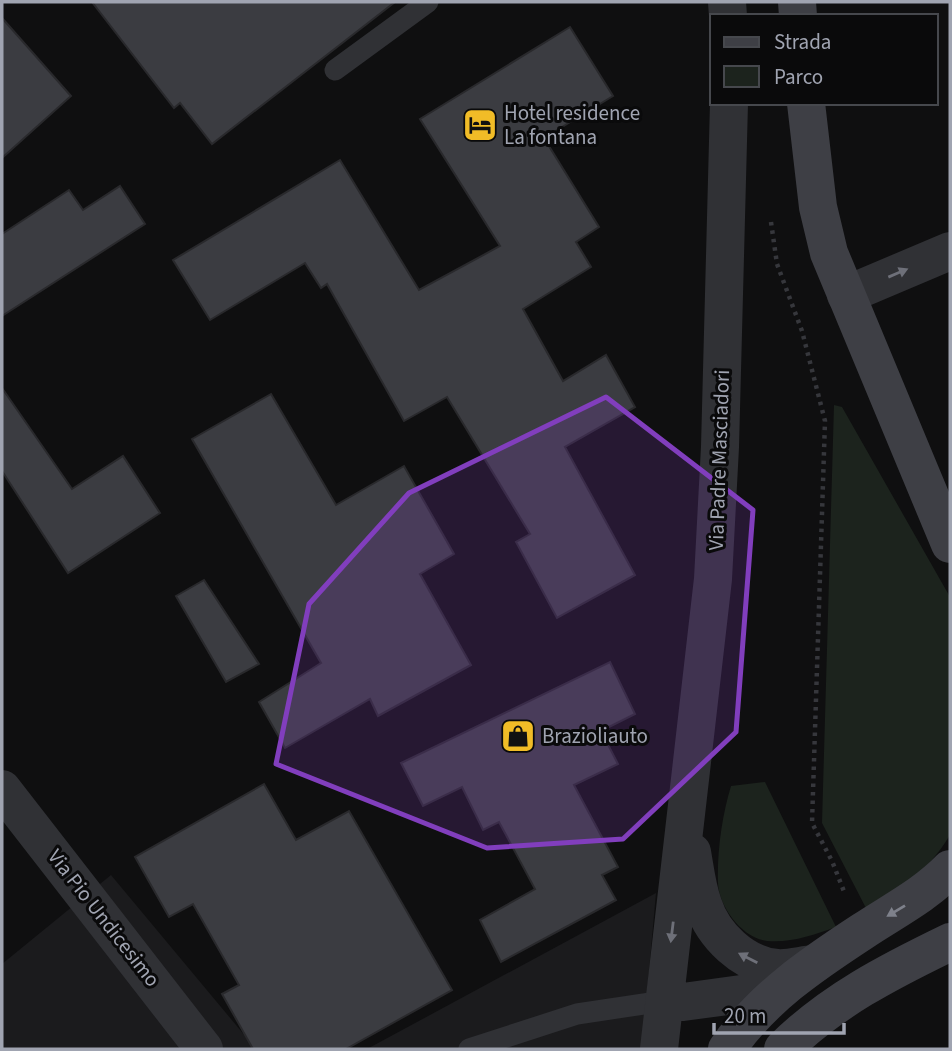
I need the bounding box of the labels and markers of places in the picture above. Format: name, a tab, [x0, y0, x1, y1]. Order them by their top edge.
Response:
place label: Hotel residence La fontana	[504, 98, 640, 152]
hotel icon: Hotel residence La fontana	[461, 106, 499, 144]
shop icon: Brazioliauto	[499, 717, 537, 755]
place label: Brazioliauto	[542, 721, 648, 751]

